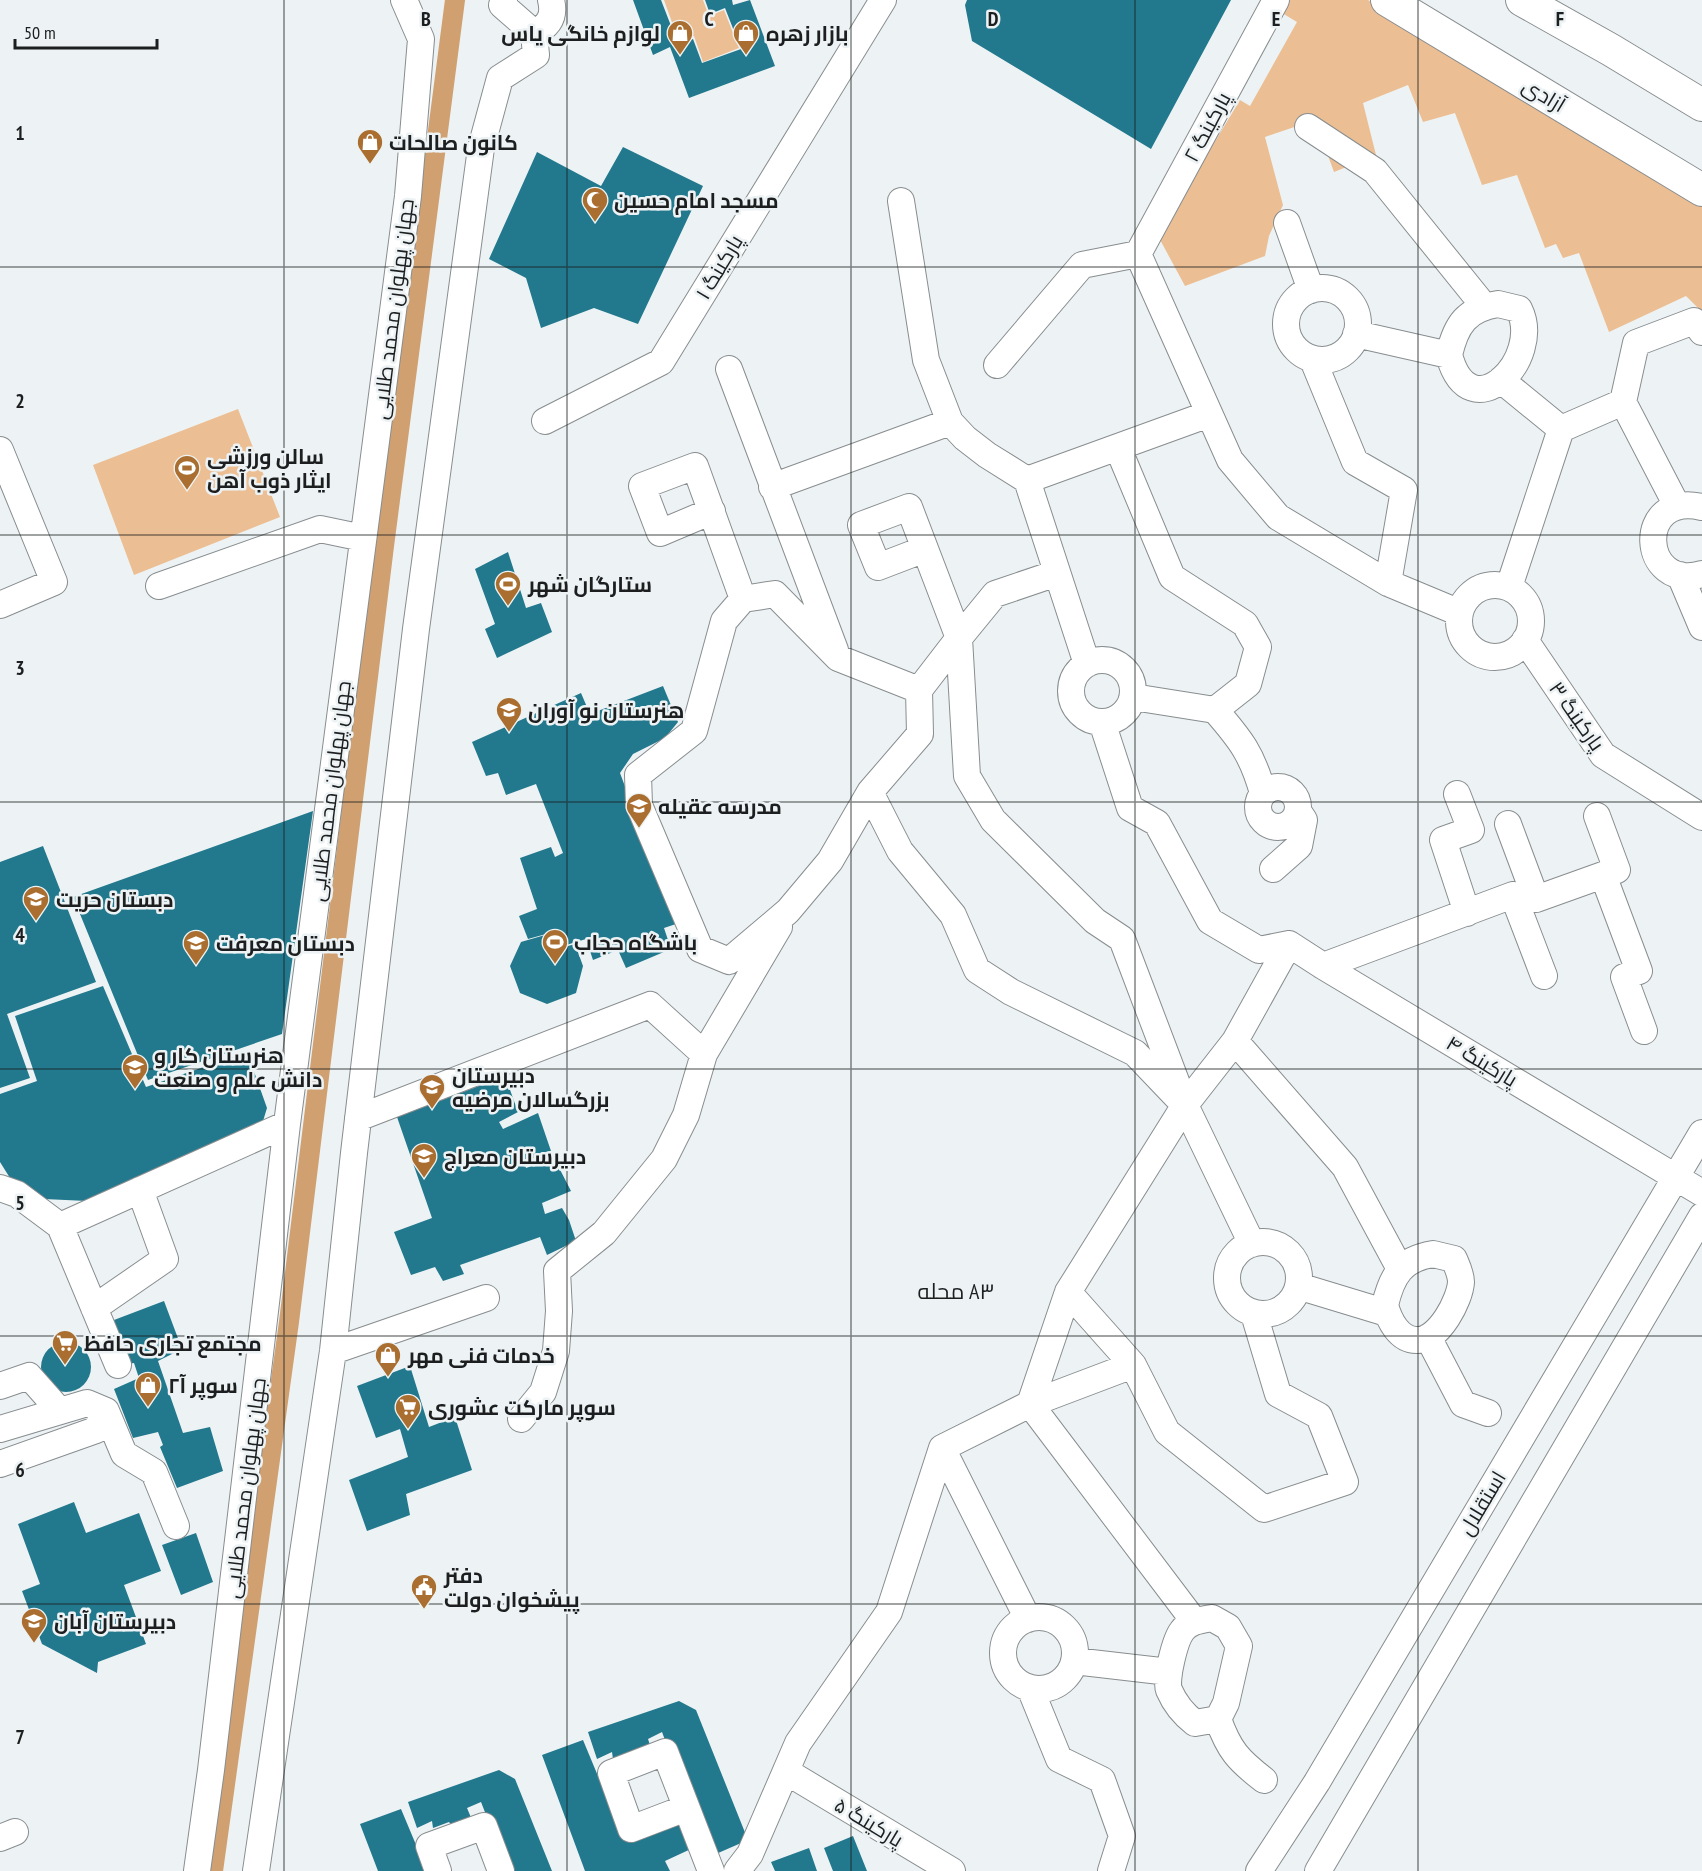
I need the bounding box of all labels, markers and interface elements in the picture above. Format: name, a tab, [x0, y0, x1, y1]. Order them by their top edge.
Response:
text: B	[421, 6, 431, 32]
text: C	[704, 6, 714, 32]
text: D	[988, 6, 999, 32]
text: E	[1272, 6, 1280, 32]
text: F	[1556, 6, 1564, 32]
scale bar	[15, 12, 158, 50]
shop icon: لوازم خانگی یاس	[665, 18, 695, 56]
shop icon: بازار زهره	[731, 18, 761, 56]
place label: لوازم خانگی یاس	[501, 20, 660, 48]
place label: بازار زهره	[766, 20, 849, 47]
text: 50 m	[24, 21, 56, 44]
street label: آزادی	[1517, 72, 1571, 119]
street label: پارکینگ ۲	[1177, 87, 1238, 167]
text: 1	[15, 120, 25, 146]
shop icon: کانون صالحات	[355, 127, 385, 165]
place label: کانون صالحات	[389, 129, 518, 156]
mosque icon: مسجد امام حسین	[580, 185, 610, 223]
place label: مسجد امام حسین	[614, 187, 779, 215]
street label: جهان پهلوان محمد طلایی	[366, 197, 421, 421]
street label: پارکینگ ۱	[689, 229, 750, 305]
text: 2	[15, 388, 25, 414]
place label: سالن ورزشی ایثار ذوب آهن	[207, 443, 332, 494]
sports icon: سالن ورزشی ایثار ذوب آهن	[172, 453, 202, 491]
sports icon: ستارگان شهر	[493, 569, 523, 607]
place label: ستارگان شهر	[527, 571, 652, 598]
text: 3	[15, 655, 25, 681]
street label: پارکینگ ۳	[1543, 676, 1611, 757]
street label: جهان پهلوان محمد طلایی	[303, 679, 358, 903]
school or university icon: هنرستان نو آوران	[494, 695, 524, 733]
place label: هنرستان نو آوران	[528, 697, 684, 724]
school or university icon: مدرسه عقیله	[624, 791, 654, 829]
place label: مدرسه عقیله	[658, 793, 782, 820]
school or university icon: دبستان حریت	[21, 884, 51, 922]
place label: دبستان حریت	[56, 886, 174, 913]
text: 4	[15, 922, 25, 948]
sports icon: باشگاه حجاب	[540, 927, 570, 965]
school or university icon: دبستان معرفت	[181, 928, 211, 966]
place label: باشگاه حجاب	[574, 929, 697, 956]
place label: دبستان معرفت	[216, 930, 355, 957]
street label: پارکینگ ۴	[1441, 1029, 1523, 1094]
place label: هنرستان کار و دانش علم و صنعت	[154, 1042, 322, 1094]
school or university icon: هنرستان کار و دانش علم و صنعت	[120, 1052, 150, 1090]
place label: دبیرستان بزرگسالان مرضیه	[452, 1062, 610, 1113]
school or university icon: دبیرستان بزرگسالان مرضیه	[417, 1072, 447, 1110]
school or university icon: دبیرستان معراج	[409, 1141, 439, 1179]
place label: دبیرستان معراج	[444, 1143, 586, 1171]
text: 5	[15, 1190, 25, 1216]
district label: محله A۳	[918, 1277, 994, 1305]
supermarket icon: مجتمع تجاری حافظ	[50, 1328, 80, 1366]
place label: مجتمع تجاری حافظ	[84, 1330, 262, 1358]
shop icon: خدمات فنی مهر	[373, 1340, 403, 1378]
place label: خدمات فنی مهر	[407, 1342, 555, 1369]
shop icon: سوپر آ۲	[133, 1370, 163, 1408]
place label: سوپر آ۲	[168, 1372, 238, 1401]
street label: جهان پهلوان محمد طلایی	[218, 1376, 273, 1600]
supermarket icon: سوپر مارکت عشوری	[393, 1392, 423, 1430]
place label: سوپر مارکت عشوری	[428, 1394, 616, 1423]
text: 6	[15, 1457, 25, 1483]
street label: استقلال	[1452, 1466, 1512, 1540]
place label: دفتر پیشخوان دولت	[443, 1562, 580, 1615]
public building icon: دفتر پیشخوان دولت	[409, 1572, 439, 1610]
school or university icon: دبیرستان آبان	[19, 1606, 49, 1644]
place label: دبیرستان آبان	[54, 1608, 176, 1635]
text: 7	[15, 1724, 25, 1750]
street label: پارکینگ ۵	[829, 1791, 909, 1854]

